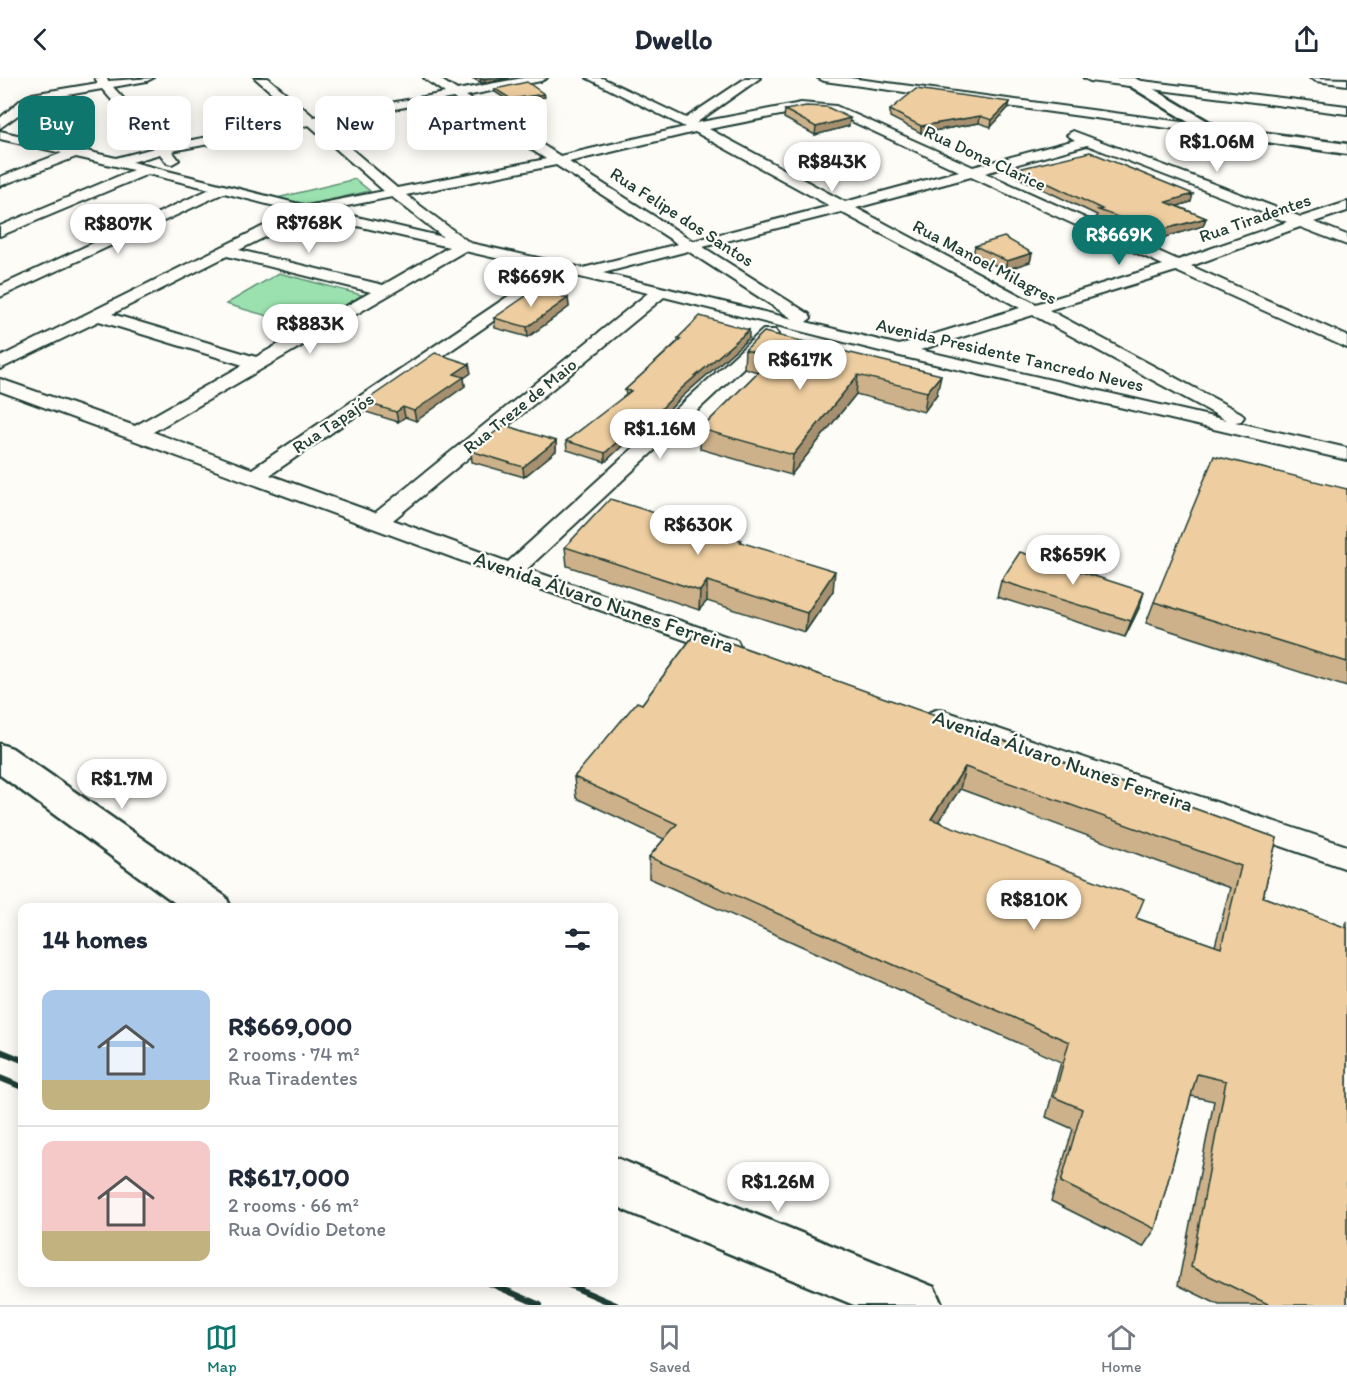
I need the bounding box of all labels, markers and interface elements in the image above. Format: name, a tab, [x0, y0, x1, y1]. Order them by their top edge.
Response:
icon: back	[24, 23, 57, 56]
text: Dwello	[634, 23, 713, 56]
icon: share	[1290, 23, 1323, 56]
chip: Buy	[18, 96, 95, 150]
chip: Rent	[107, 96, 191, 150]
chip: Filters	[203, 96, 303, 150]
chip: New	[315, 96, 395, 150]
chip: Apartment	[407, 96, 547, 150]
street label: Rua Dona Clarice	[920, 120, 1050, 196]
pin: R$1.06M	[1162, 122, 1272, 173]
text: R$1.06M	[1179, 129, 1255, 153]
pin: R$843K	[783, 142, 881, 193]
text: R$843K	[798, 149, 866, 173]
street label: Rua Felipe dos Santos	[606, 162, 758, 272]
street label: Rua Tiradentes	[1196, 189, 1314, 247]
pin: R$768K	[260, 203, 358, 254]
pin: R$807K	[69, 204, 167, 255]
text: R$768K	[276, 210, 342, 234]
text: R$807K	[84, 211, 152, 235]
street label: Rua Manoel Milagres	[909, 215, 1061, 309]
pin: R$669K	[1070, 215, 1168, 266]
text: R$669K	[1086, 222, 1152, 246]
pin: R$669K	[482, 257, 580, 308]
text: R$669K	[498, 264, 564, 288]
pin: R$883K	[261, 304, 359, 355]
text: R$883K	[276, 311, 344, 335]
street label: Avenida Presidente Tancredo Neves	[874, 313, 1146, 397]
pin: R$617K	[751, 340, 849, 391]
text: R$617K	[768, 347, 832, 371]
street label: Rua Treze de Maio	[459, 353, 581, 459]
street label: Rua Tapajós	[288, 388, 378, 458]
pin: R$1.16M	[605, 409, 715, 460]
text: R$1.16M	[624, 416, 696, 440]
pin: R$630K	[649, 505, 747, 556]
text: R$630K	[664, 512, 732, 536]
pin: R$659K	[1024, 535, 1122, 586]
text: R$659K	[1040, 542, 1106, 566]
street label: Avenida Álvaro Nunes Ferreira	[471, 545, 737, 658]
street label: Avenida Álvaro Nunes Ferreira	[930, 704, 1196, 817]
pin: R$1.7M	[73, 759, 171, 810]
text: R$1.7M	[91, 766, 153, 790]
pin: R$810K	[985, 880, 1083, 931]
text: R$810K	[1000, 887, 1068, 911]
text: 14 homes	[42, 923, 148, 955]
icon: filters	[561, 923, 594, 956]
text: R$669,000	[228, 1010, 352, 1042]
icon: home	[90, 1014, 162, 1086]
text: 2 rooms · 74 m²	[228, 1042, 360, 1066]
text: Rua Tiradentes	[228, 1066, 358, 1090]
text: R$617,000	[228, 1161, 350, 1193]
pin: R$1.26M	[723, 1162, 833, 1213]
icon: home	[90, 1165, 162, 1237]
text: R$1.26M	[741, 1169, 815, 1193]
text: 2 rooms · 66 m²	[228, 1193, 359, 1217]
text: Rua Ovídio Detone	[228, 1217, 386, 1241]
tab: Map	[205, 1321, 238, 1376]
tab: Saved	[649, 1321, 690, 1376]
tab: Home	[1101, 1321, 1142, 1376]

